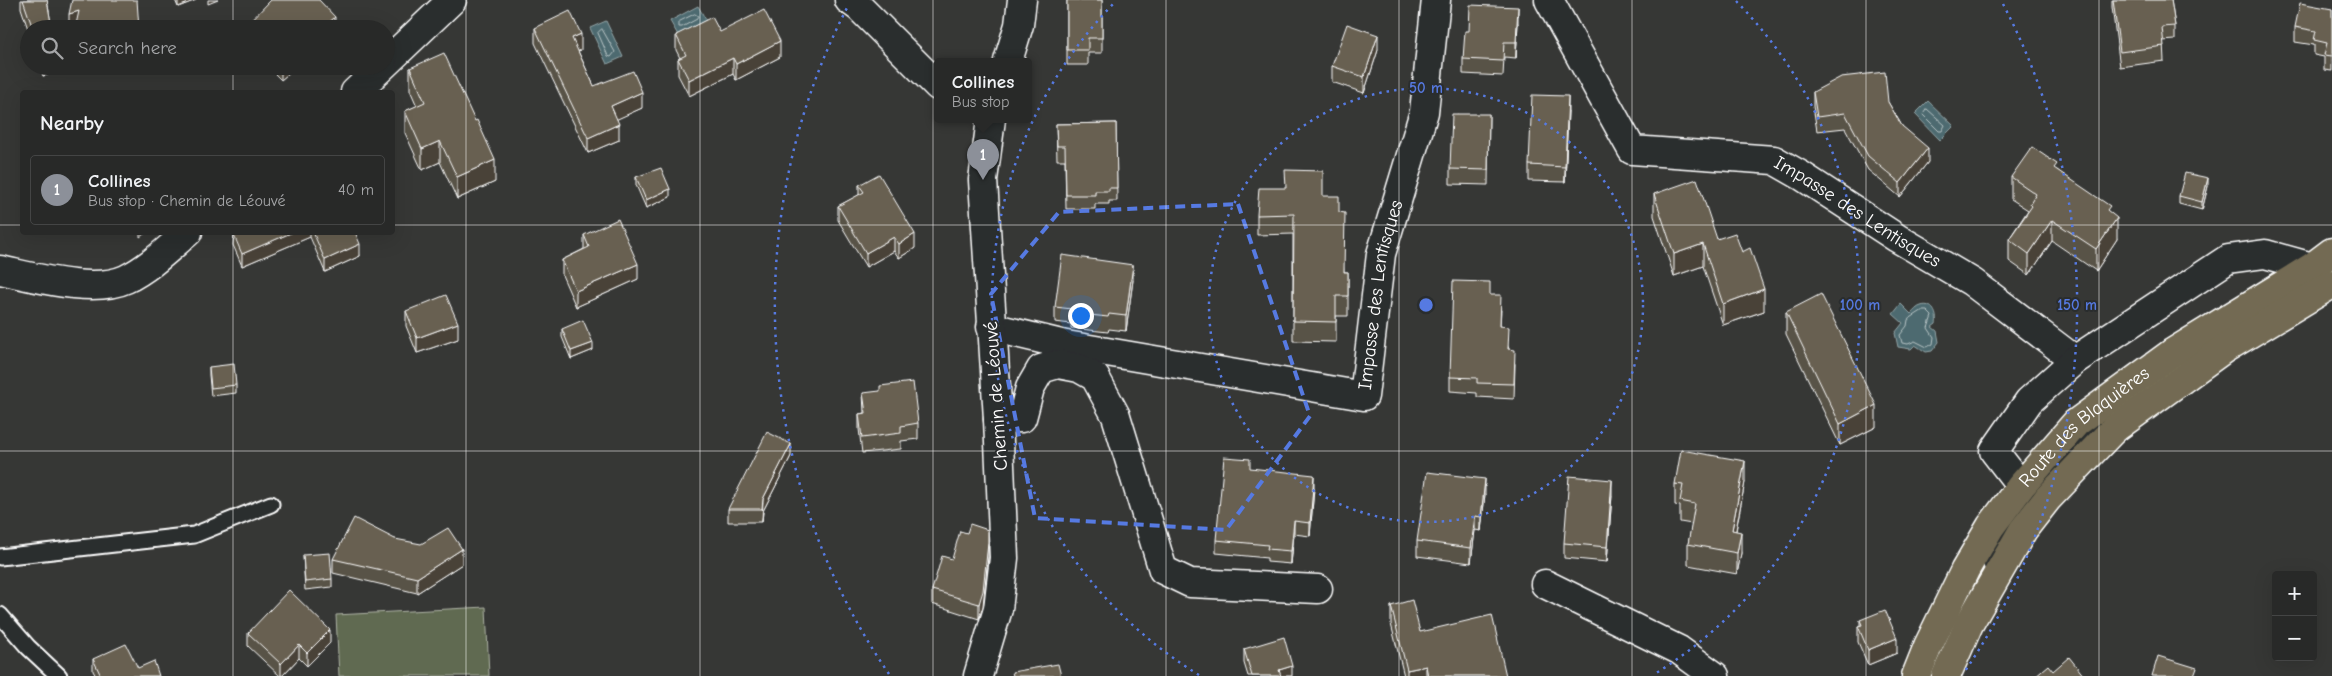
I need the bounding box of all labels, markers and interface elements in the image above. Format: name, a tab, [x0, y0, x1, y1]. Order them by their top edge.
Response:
search box	[20, 20, 395, 75]
icon: search	[38, 34, 66, 62]
text: Search here	[78, 37, 177, 59]
popup	[934, 58, 1032, 123]
text: Collines	[952, 71, 1014, 93]
text: 50 m	[1409, 79, 1443, 97]
text: Bus stop	[952, 93, 1010, 111]
text: Nearby	[40, 111, 104, 135]
pin: 1	[967, 139, 999, 180]
street label: Impasse des Lentisques	[1770, 151, 1945, 272]
text: Collines	[88, 170, 151, 192]
text: 1	[54, 181, 60, 199]
text: 40 m	[338, 181, 374, 199]
text: Bus stop · Chemin de Léouvé	[88, 192, 285, 210]
street label: Impasse des Lentisques	[1354, 197, 1408, 391]
centre of rings	[1417, 296, 1435, 314]
text: 100 m	[1840, 296, 1880, 314]
text: 150 m	[2057, 296, 2097, 314]
your location	[1068, 303, 1094, 329]
street label: Chemin de Léouvé	[980, 321, 1012, 471]
street label: Route des Blaquières	[2014, 362, 2154, 491]
map controls	[2272, 571, 2317, 661]
button: +	[2272, 571, 2317, 616]
button: −	[2272, 616, 2317, 661]

